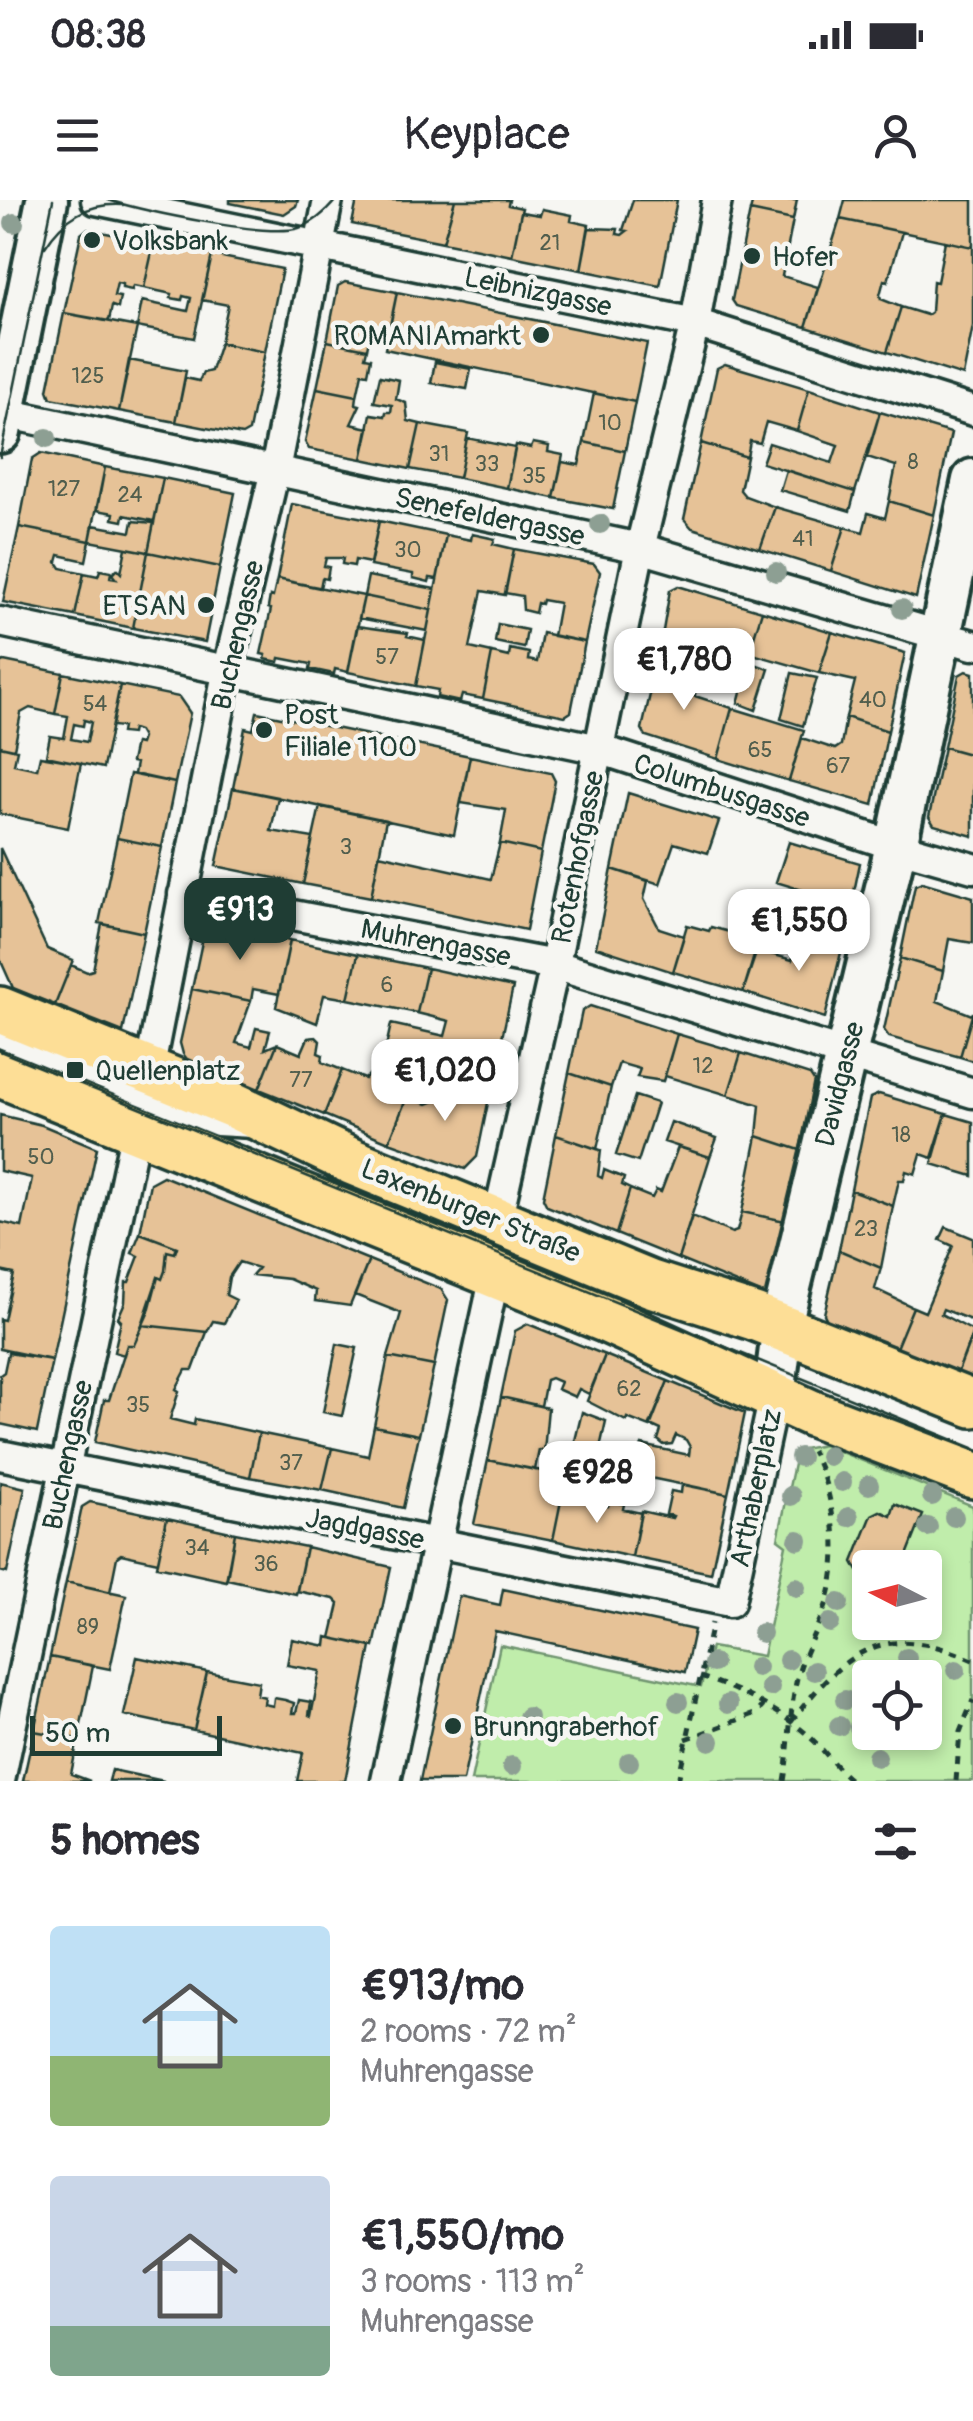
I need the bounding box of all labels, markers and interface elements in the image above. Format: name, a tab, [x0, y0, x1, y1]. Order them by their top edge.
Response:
text: 08:38	[50, 11, 146, 59]
text: Keyplace	[403, 107, 570, 163]
icon: menu	[50, 108, 105, 163]
icon: person	[868, 108, 923, 163]
place label: Volksbank	[112, 224, 228, 259]
marker: Volksbank	[81, 229, 103, 251]
house number: 21	[540, 229, 560, 257]
place label: Hofer	[772, 240, 838, 275]
marker: Hofer	[741, 245, 763, 267]
street label: Leibnizgasse	[461, 260, 615, 325]
place label: ROMANIAmarkt	[333, 319, 522, 354]
marker: ROMANIAmarkt	[530, 324, 552, 346]
house number: 125	[72, 362, 104, 390]
house number: 10	[598, 409, 622, 437]
house number: 31	[429, 440, 449, 468]
house number: 8	[907, 448, 919, 476]
house number: 33	[475, 450, 499, 478]
house number: 35	[522, 462, 546, 490]
house number: 127	[48, 475, 81, 503]
street label: Senefeldergasse	[392, 480, 588, 555]
house number: 24	[117, 481, 143, 509]
house number: 41	[792, 525, 814, 553]
house number: 30	[394, 536, 422, 564]
street label: Buchengasse	[204, 557, 273, 713]
place label: ETSAN	[102, 589, 186, 624]
marker: ETSAN	[195, 594, 217, 616]
pin: €1,780	[603, 628, 765, 713]
text: €1,780	[636, 640, 732, 680]
house number: 57	[375, 643, 399, 671]
house number: 40	[859, 686, 887, 714]
house number: 54	[83, 690, 108, 718]
place label: Post Filiale 1100	[284, 698, 417, 765]
marker: Post Filiale 1100	[253, 719, 275, 741]
house number: 65	[748, 736, 772, 764]
street label: Columbusgasse	[629, 746, 814, 836]
house number: 67	[826, 752, 850, 780]
street label: Rotenhofgasse	[545, 768, 612, 947]
house number: 3	[340, 833, 352, 861]
pin: €913	[181, 878, 299, 963]
pin: €1,550	[718, 889, 880, 974]
text: €913	[206, 890, 274, 930]
text: €1,550	[750, 901, 848, 941]
street label: Muhrengasse	[358, 912, 514, 975]
house number: 6	[381, 971, 393, 999]
street label: Davidgasse	[808, 1018, 873, 1151]
pin: €1,020	[364, 1039, 526, 1124]
text: €1,020	[393, 1051, 497, 1091]
house number: 12	[693, 1052, 713, 1080]
place label: Quellenplatz	[95, 1054, 240, 1089]
marker: Quellenplatz	[64, 1059, 86, 1081]
house number: 77	[289, 1066, 313, 1094]
house number: 18	[891, 1121, 911, 1149]
house number: 50	[28, 1143, 54, 1171]
street label: Laxenburger Straße	[356, 1151, 585, 1271]
house number: 23	[854, 1215, 878, 1243]
house number: 62	[616, 1375, 642, 1403]
street label: Buchengasse	[36, 1377, 101, 1533]
house number: 35	[126, 1391, 150, 1419]
street label: Arthaberplatz	[723, 1406, 790, 1571]
pin: €928	[538, 1441, 656, 1526]
house number: 37	[279, 1449, 303, 1477]
text: €928	[561, 1453, 633, 1493]
street label: Jagdgasse	[302, 1501, 427, 1558]
house number: 34	[184, 1534, 210, 1562]
house number: 36	[253, 1550, 279, 1578]
north arrow	[852, 1550, 942, 1640]
map controls	[852, 1550, 942, 1750]
house number: 89	[77, 1613, 99, 1641]
button: locate	[852, 1660, 942, 1750]
place label: Brunngraberhof	[473, 1710, 659, 1745]
scale bar	[30, 1711, 222, 1756]
marker: Brunngraberhof	[442, 1715, 464, 1737]
text: 50 m	[45, 1716, 110, 1751]
icon: filters	[868, 1814, 923, 1869]
text: 5 homes	[50, 1815, 200, 1867]
text: €913/mo	[360, 1960, 524, 2012]
icon: home	[130, 1966, 250, 2086]
text: 2 rooms · 72 m²	[360, 2012, 577, 2052]
text: Muhrengasse	[360, 2052, 534, 2092]
text: €1,550/mo	[360, 2210, 564, 2262]
icon: home	[130, 2216, 250, 2336]
text: 3 rooms · 113 m²	[360, 2262, 585, 2302]
text: Muhrengasse	[360, 2302, 534, 2342]

